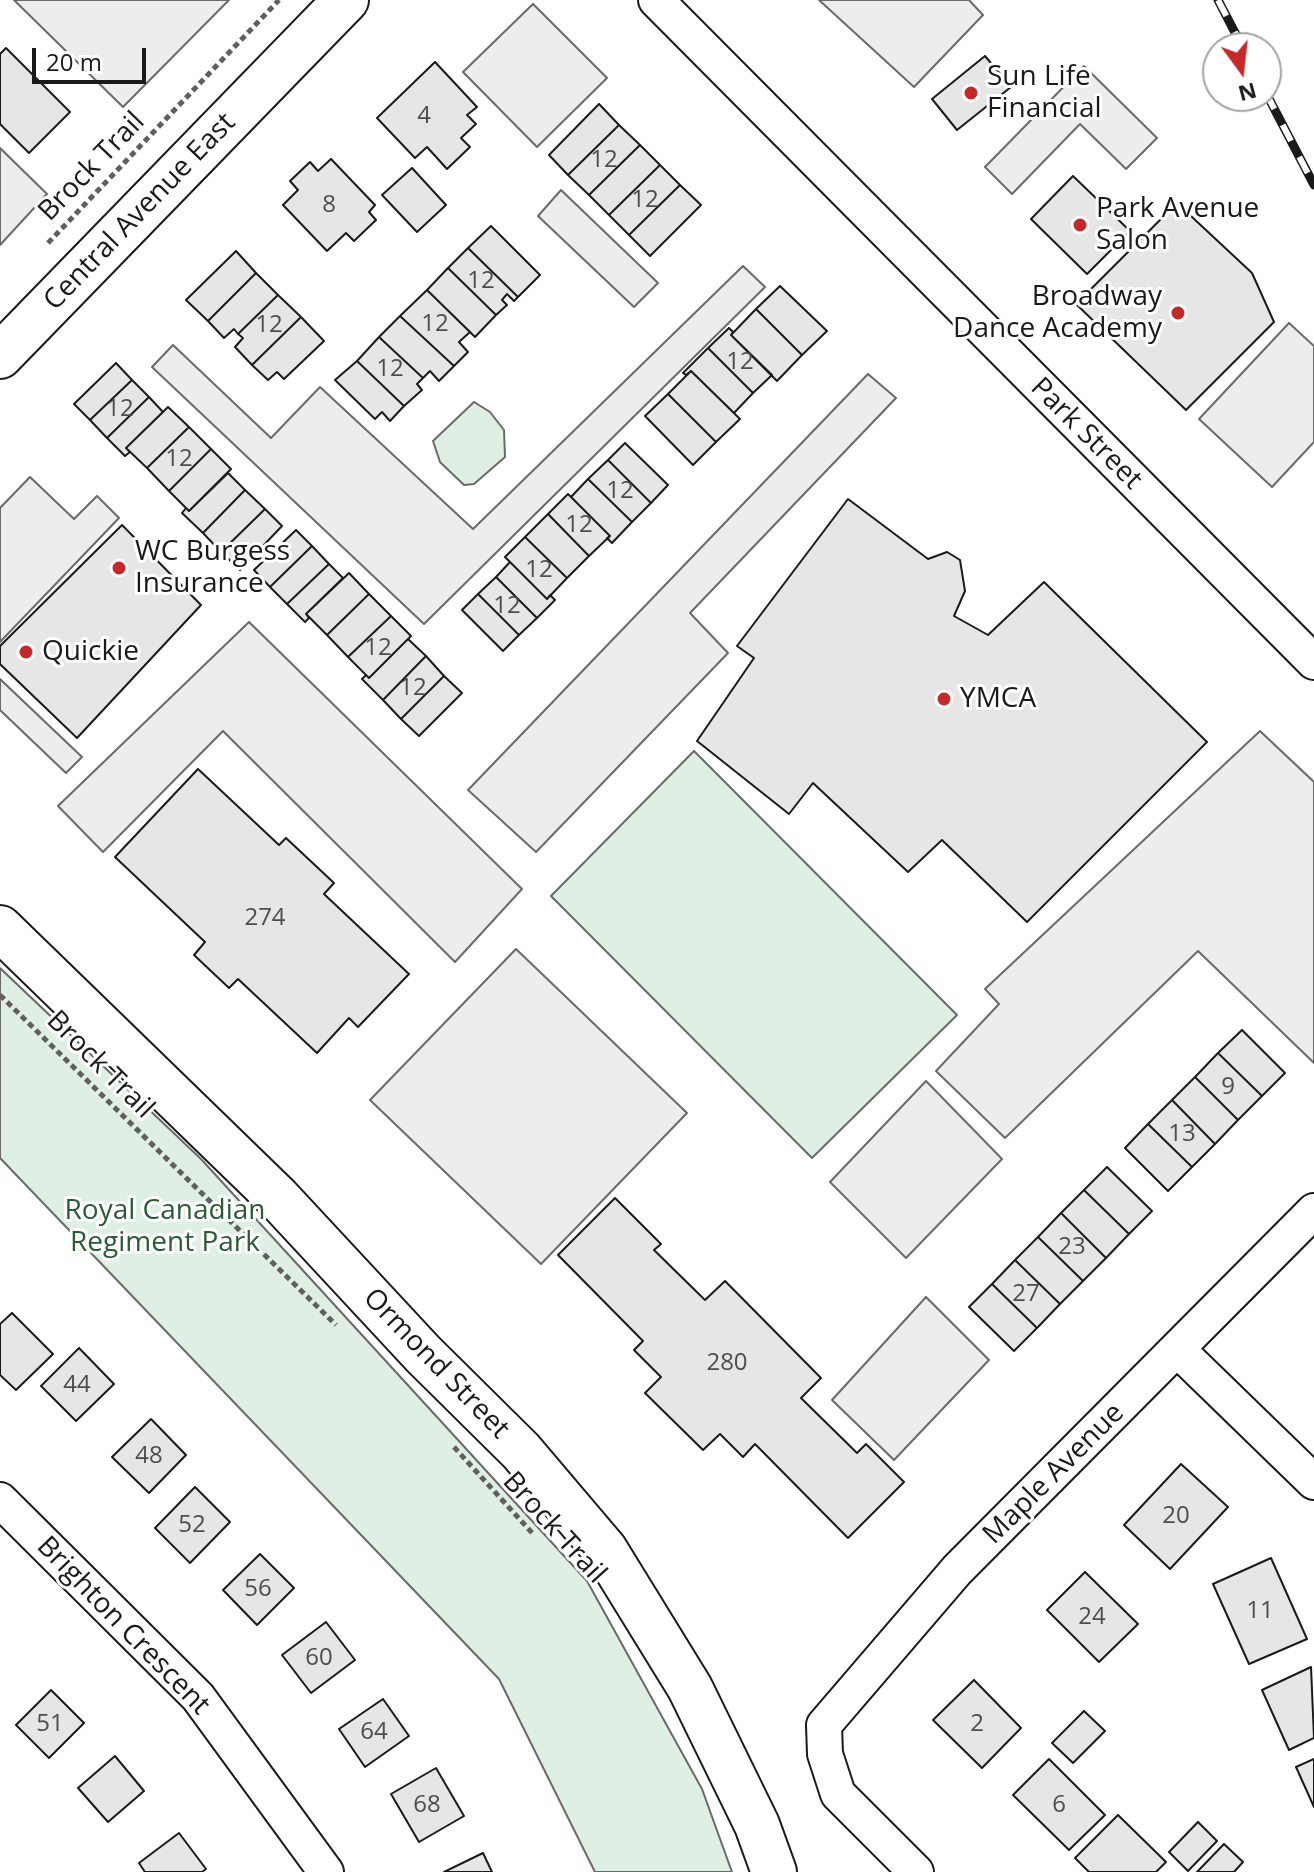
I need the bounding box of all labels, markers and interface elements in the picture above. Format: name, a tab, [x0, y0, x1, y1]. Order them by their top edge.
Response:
scale bar	[36, 32, 150, 82]
north arrow	[1202, 32, 1282, 112]
text: 20 m	[46, 45, 102, 78]
place label: Sun Life Financial	[987, 60, 1102, 126]
text: N	[1235, 76, 1260, 110]
marker: Sun Life Financial	[962, 84, 980, 102]
house number: 4	[417, 102, 431, 130]
street label: Brock Trail	[32, 106, 152, 228]
street label: Central Avenue East	[37, 106, 243, 318]
house number: 12	[590, 146, 618, 174]
house number: 12	[631, 186, 659, 214]
house number: 8	[322, 191, 336, 219]
place label: Park Avenue Salon	[1096, 192, 1259, 258]
marker: Park Avenue Salon	[1071, 216, 1089, 234]
house number: 12	[467, 267, 495, 295]
place label: Broadway Dance Academy	[953, 280, 1162, 346]
marker: Broadway Dance Academy	[1169, 304, 1187, 322]
house number: 12	[421, 310, 449, 338]
house number: 12	[255, 311, 283, 339]
house number: 12	[726, 348, 754, 376]
house number: 12	[376, 355, 404, 383]
street label: Park Street	[1023, 371, 1149, 497]
house number: 12	[106, 395, 134, 423]
house number: 12	[165, 445, 193, 473]
house number: 12	[606, 477, 634, 505]
house number: 12	[565, 511, 593, 539]
place label: WC Burgess Insurance	[135, 535, 290, 601]
house number: 12	[525, 556, 553, 584]
marker: WC Burgess Insurance	[110, 559, 128, 577]
house number: 12	[493, 592, 521, 620]
house number: 12	[364, 634, 392, 662]
place label: Quickie	[42, 635, 139, 669]
marker: Quickie	[17, 643, 35, 661]
house number: 12	[399, 674, 427, 702]
place label: YMCA	[960, 682, 1036, 716]
marker: YMCA	[935, 690, 953, 708]
house number: 274	[244, 904, 286, 932]
street label: Brock Trail	[39, 1004, 161, 1126]
house number: 9	[1221, 1073, 1235, 1101]
house number: 13	[1168, 1120, 1196, 1148]
park label: Royal Canadian Regiment Park	[65, 1194, 265, 1260]
house number: 23	[1058, 1233, 1086, 1261]
house number: 27	[1012, 1280, 1040, 1308]
street label: Ormond Street	[356, 1282, 516, 1446]
house number: 280	[706, 1349, 748, 1377]
house number: 44	[63, 1371, 91, 1399]
street label: Maple Avenue	[977, 1397, 1131, 1551]
house number: 48	[135, 1442, 163, 1470]
street label: Brock Trail	[495, 1465, 613, 1591]
house number: 20	[1162, 1502, 1190, 1530]
house number: 52	[178, 1511, 206, 1539]
street label: Brighton Crescent	[29, 1530, 217, 1722]
house number: 56	[244, 1575, 272, 1603]
house number: 11	[1246, 1597, 1274, 1625]
house number: 24	[1078, 1603, 1106, 1631]
house number: 60	[305, 1644, 333, 1672]
house number: 51	[36, 1710, 64, 1738]
house number: 2	[970, 1710, 984, 1738]
house number: 64	[360, 1718, 388, 1746]
house number: 68	[413, 1791, 441, 1819]
house number: 6	[1052, 1791, 1066, 1819]

